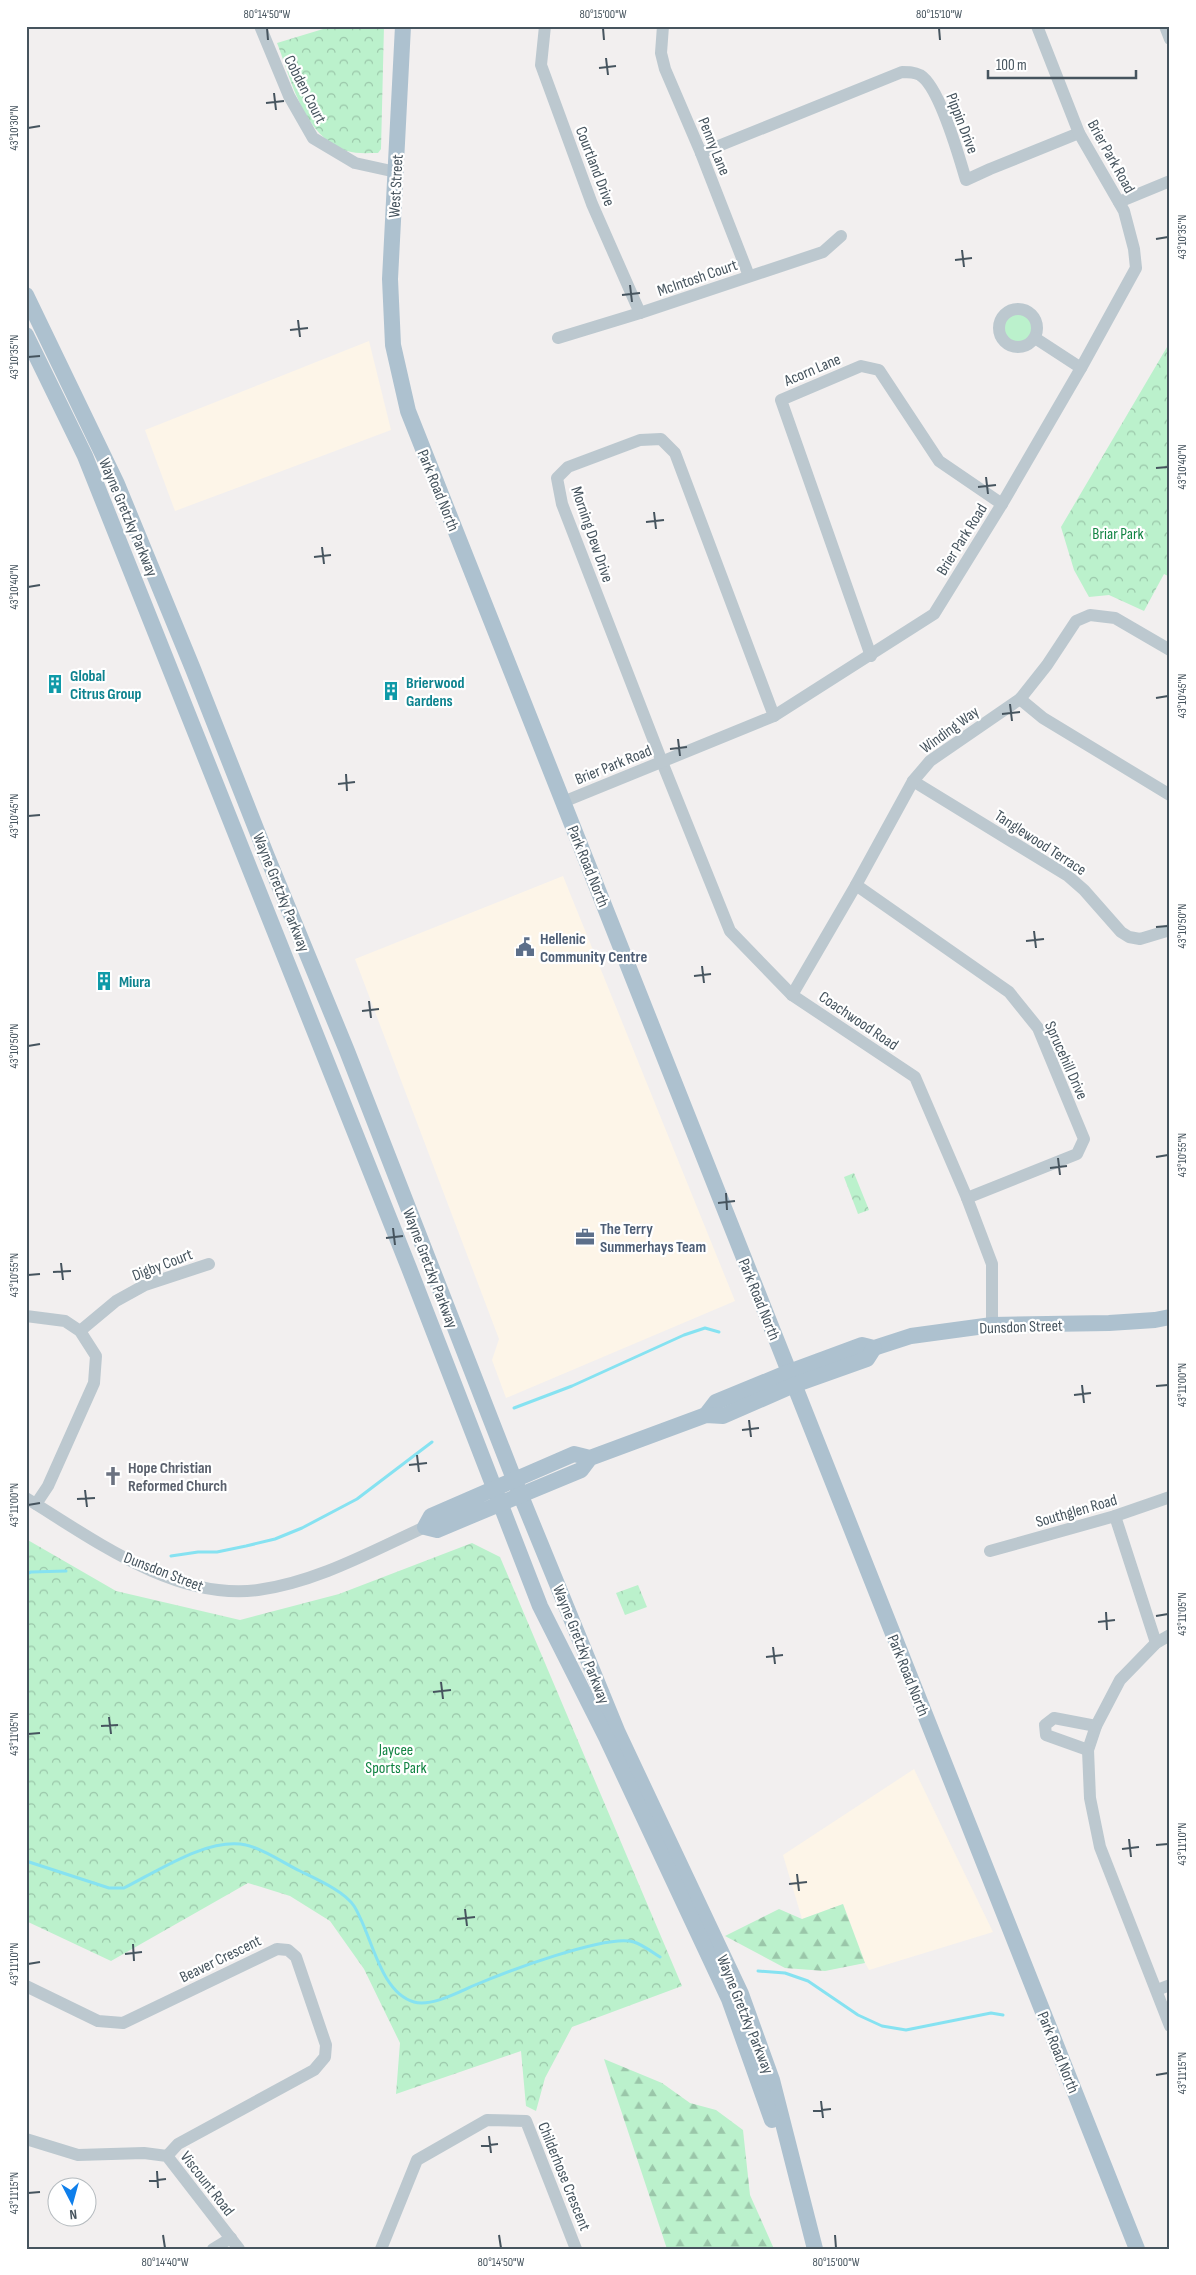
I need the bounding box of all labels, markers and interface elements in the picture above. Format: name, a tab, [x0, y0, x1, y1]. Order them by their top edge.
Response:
text: 80°14'50"W	[244, 7, 291, 22]
text: 80°15'00"W	[579, 7, 627, 22]
text: 80°15'10"W	[916, 7, 962, 22]
scale bar	[988, 48, 1136, 80]
street label: Cobden Court	[279, 52, 330, 127]
text: 100 m	[996, 56, 1027, 75]
street label: Pippin Drive	[941, 91, 982, 156]
text: 43°10'30"N	[7, 105, 22, 151]
street label: Penny Lane	[693, 115, 734, 178]
street label: Brier Park Road	[1083, 117, 1139, 197]
street label: Courtland Drive	[571, 124, 618, 209]
street label: West Street	[385, 154, 408, 218]
text: 43°10'35"N	[1175, 215, 1190, 259]
street label: McIntosh Court	[655, 256, 740, 301]
text: 43°10'35"N	[7, 335, 22, 379]
street label: Acorn Lane	[781, 350, 844, 391]
text: 43°10'40"N	[1175, 444, 1190, 490]
street label: Park Road North	[413, 447, 463, 534]
street label: Wayne Gretzky Parkway	[94, 456, 161, 580]
street label: Morning Dew Drive	[566, 484, 617, 585]
street label: Brier Park Road	[933, 500, 992, 579]
park label: Briar Park	[1092, 525, 1144, 544]
text: 43°10'40"N	[7, 564, 22, 610]
place label: Global Citrus Group	[70, 667, 141, 704]
building icon: Global Citrus Group	[44, 673, 66, 695]
place label: Brierwood Gardens	[406, 674, 464, 711]
text: 43°10'45"N	[1175, 674, 1190, 718]
building icon: Brierwood Gardens	[380, 680, 402, 702]
street label: Winding Way	[917, 703, 983, 758]
street label: Brier Park Road	[573, 741, 655, 789]
text: 43°10'45"N	[7, 794, 22, 838]
street label: Tanglewood Terrace	[991, 807, 1090, 880]
street label: Park Road North	[563, 823, 613, 910]
street label: Wayne Gretzky Parkway	[248, 830, 313, 955]
text: 43°10'50"N	[1175, 904, 1190, 948]
place label: Hellenic Community Centre	[540, 930, 647, 967]
public building icon: Hellenic Community Centre	[514, 936, 536, 958]
building icon: Miura	[93, 970, 115, 992]
place label: Miura	[119, 973, 151, 992]
street label: Coachwood Road	[815, 988, 901, 1055]
street label: Sprucehill Drive	[1040, 1018, 1091, 1103]
text: 43°10'50"N	[7, 1024, 22, 1068]
text: 43°10'55"N	[1175, 1133, 1190, 1177]
street label: Wayne Gretzky Parkway	[398, 1206, 461, 1331]
place label: The Terry Summerhays Team	[600, 1220, 706, 1257]
office icon: The Terry Summerhays Team	[574, 1226, 596, 1248]
street label: Digby Court	[130, 1245, 195, 1286]
text: 43°10'55"N	[7, 1253, 22, 1297]
street label: Park Road North	[734, 1256, 784, 1343]
street label: Dunsdon Street	[979, 1317, 1063, 1338]
text: 43°11'00"N	[1175, 1363, 1190, 1407]
place label: Hope Christian Reformed Church	[128, 1459, 227, 1496]
church icon: Hope Christian Reformed Church	[102, 1465, 124, 1487]
text: 43°11'00"N	[7, 1483, 22, 1527]
street label: Southglen Road	[1034, 1491, 1119, 1532]
street label: Dunsdon Street	[121, 1549, 206, 1596]
street label: Wayne Gretzky Parkway	[548, 1582, 613, 1707]
text: 43°11'05"N	[1175, 1592, 1190, 1636]
street label: Park Road North	[883, 1632, 933, 1719]
text: 43°11'05"N	[7, 1712, 22, 1756]
park label: Jaycee Sports Park	[365, 1741, 427, 1778]
text: 43°11'10"N	[1175, 1823, 1190, 1865]
street label: Beaver Crescent	[177, 1931, 264, 1987]
text: 43°11'10"N	[7, 1943, 22, 1985]
street label: Wayne Gretzky Parkway	[712, 1952, 777, 2077]
street label: Park Road North	[1033, 2009, 1083, 2096]
text: 43°11'15"N	[1175, 2052, 1190, 2094]
street label: Childerhose Crescent	[533, 2120, 594, 2234]
street label: Viscount Road	[176, 2148, 238, 2220]
text: 43°11'15"N	[7, 2172, 22, 2214]
north arrow	[48, 2178, 98, 2228]
text: N	[69, 2206, 78, 2223]
text: 80°14'40"W	[142, 2255, 189, 2270]
text: 80°14'50"W	[478, 2255, 525, 2270]
text: 80°15'00"W	[812, 2255, 860, 2270]

